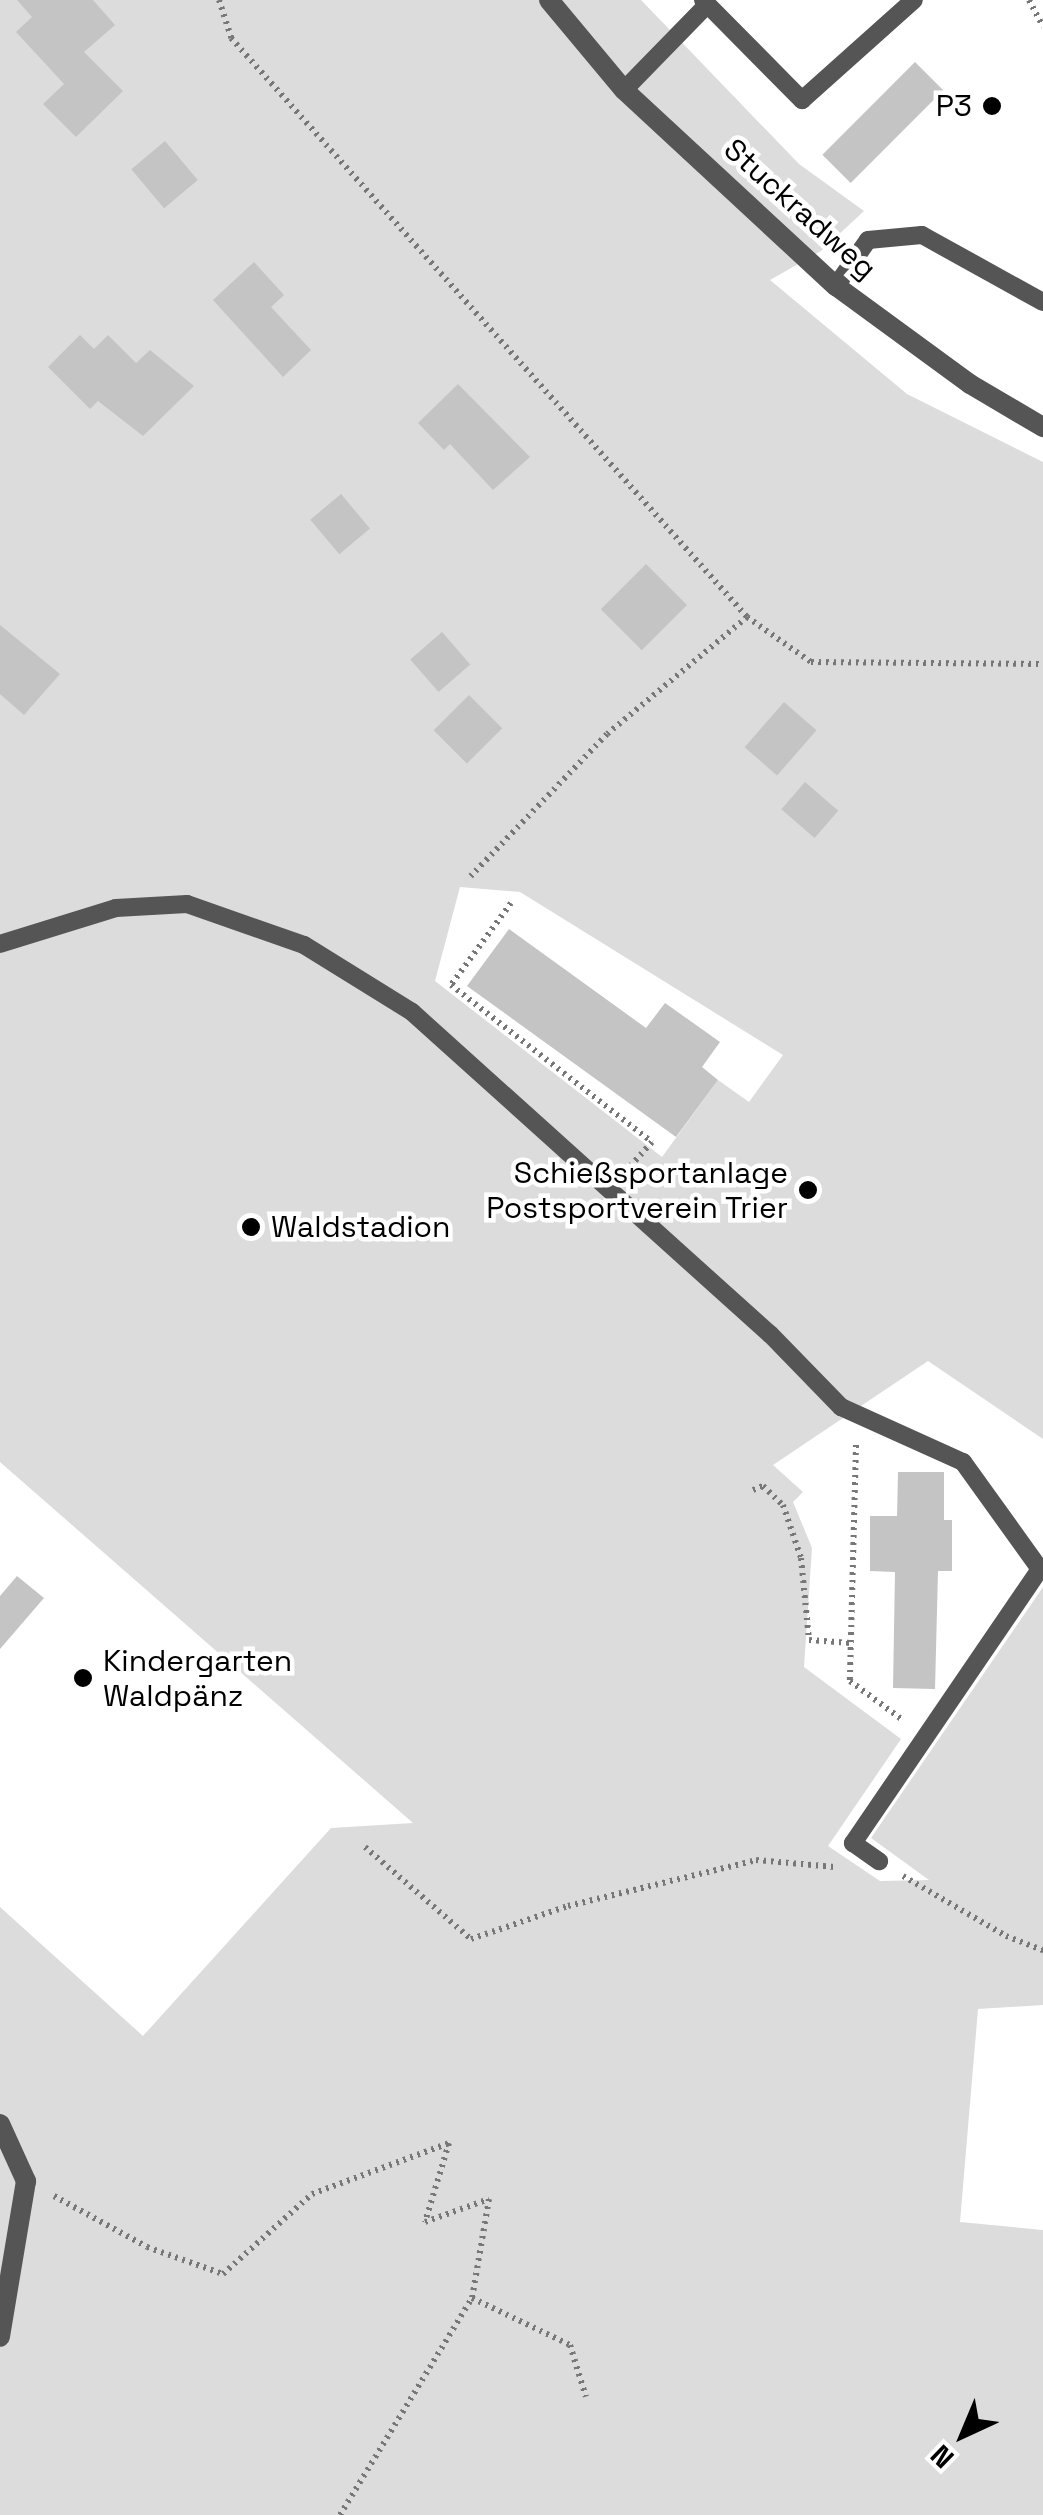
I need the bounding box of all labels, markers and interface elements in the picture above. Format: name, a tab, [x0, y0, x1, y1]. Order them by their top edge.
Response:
place label: P3	[936, 88, 972, 124]
marker: P3	[981, 95, 1003, 117]
street label: Stuckradweg	[716, 131, 884, 287]
place label: Schießsportanlage Postsportverein Trier	[485, 1155, 788, 1226]
marker: Schießsportanlage Postsportverein Trier	[797, 1179, 819, 1201]
place label: Waldstadion	[271, 1209, 450, 1245]
marker: Waldstadion	[240, 1216, 262, 1238]
place label: Kindergarten Waldpänz	[103, 1643, 292, 1714]
marker: Kindergarten Waldpänz	[72, 1667, 94, 1689]
north arrow	[913, 2385, 1013, 2485]
text: N	[923, 2437, 961, 2476]

